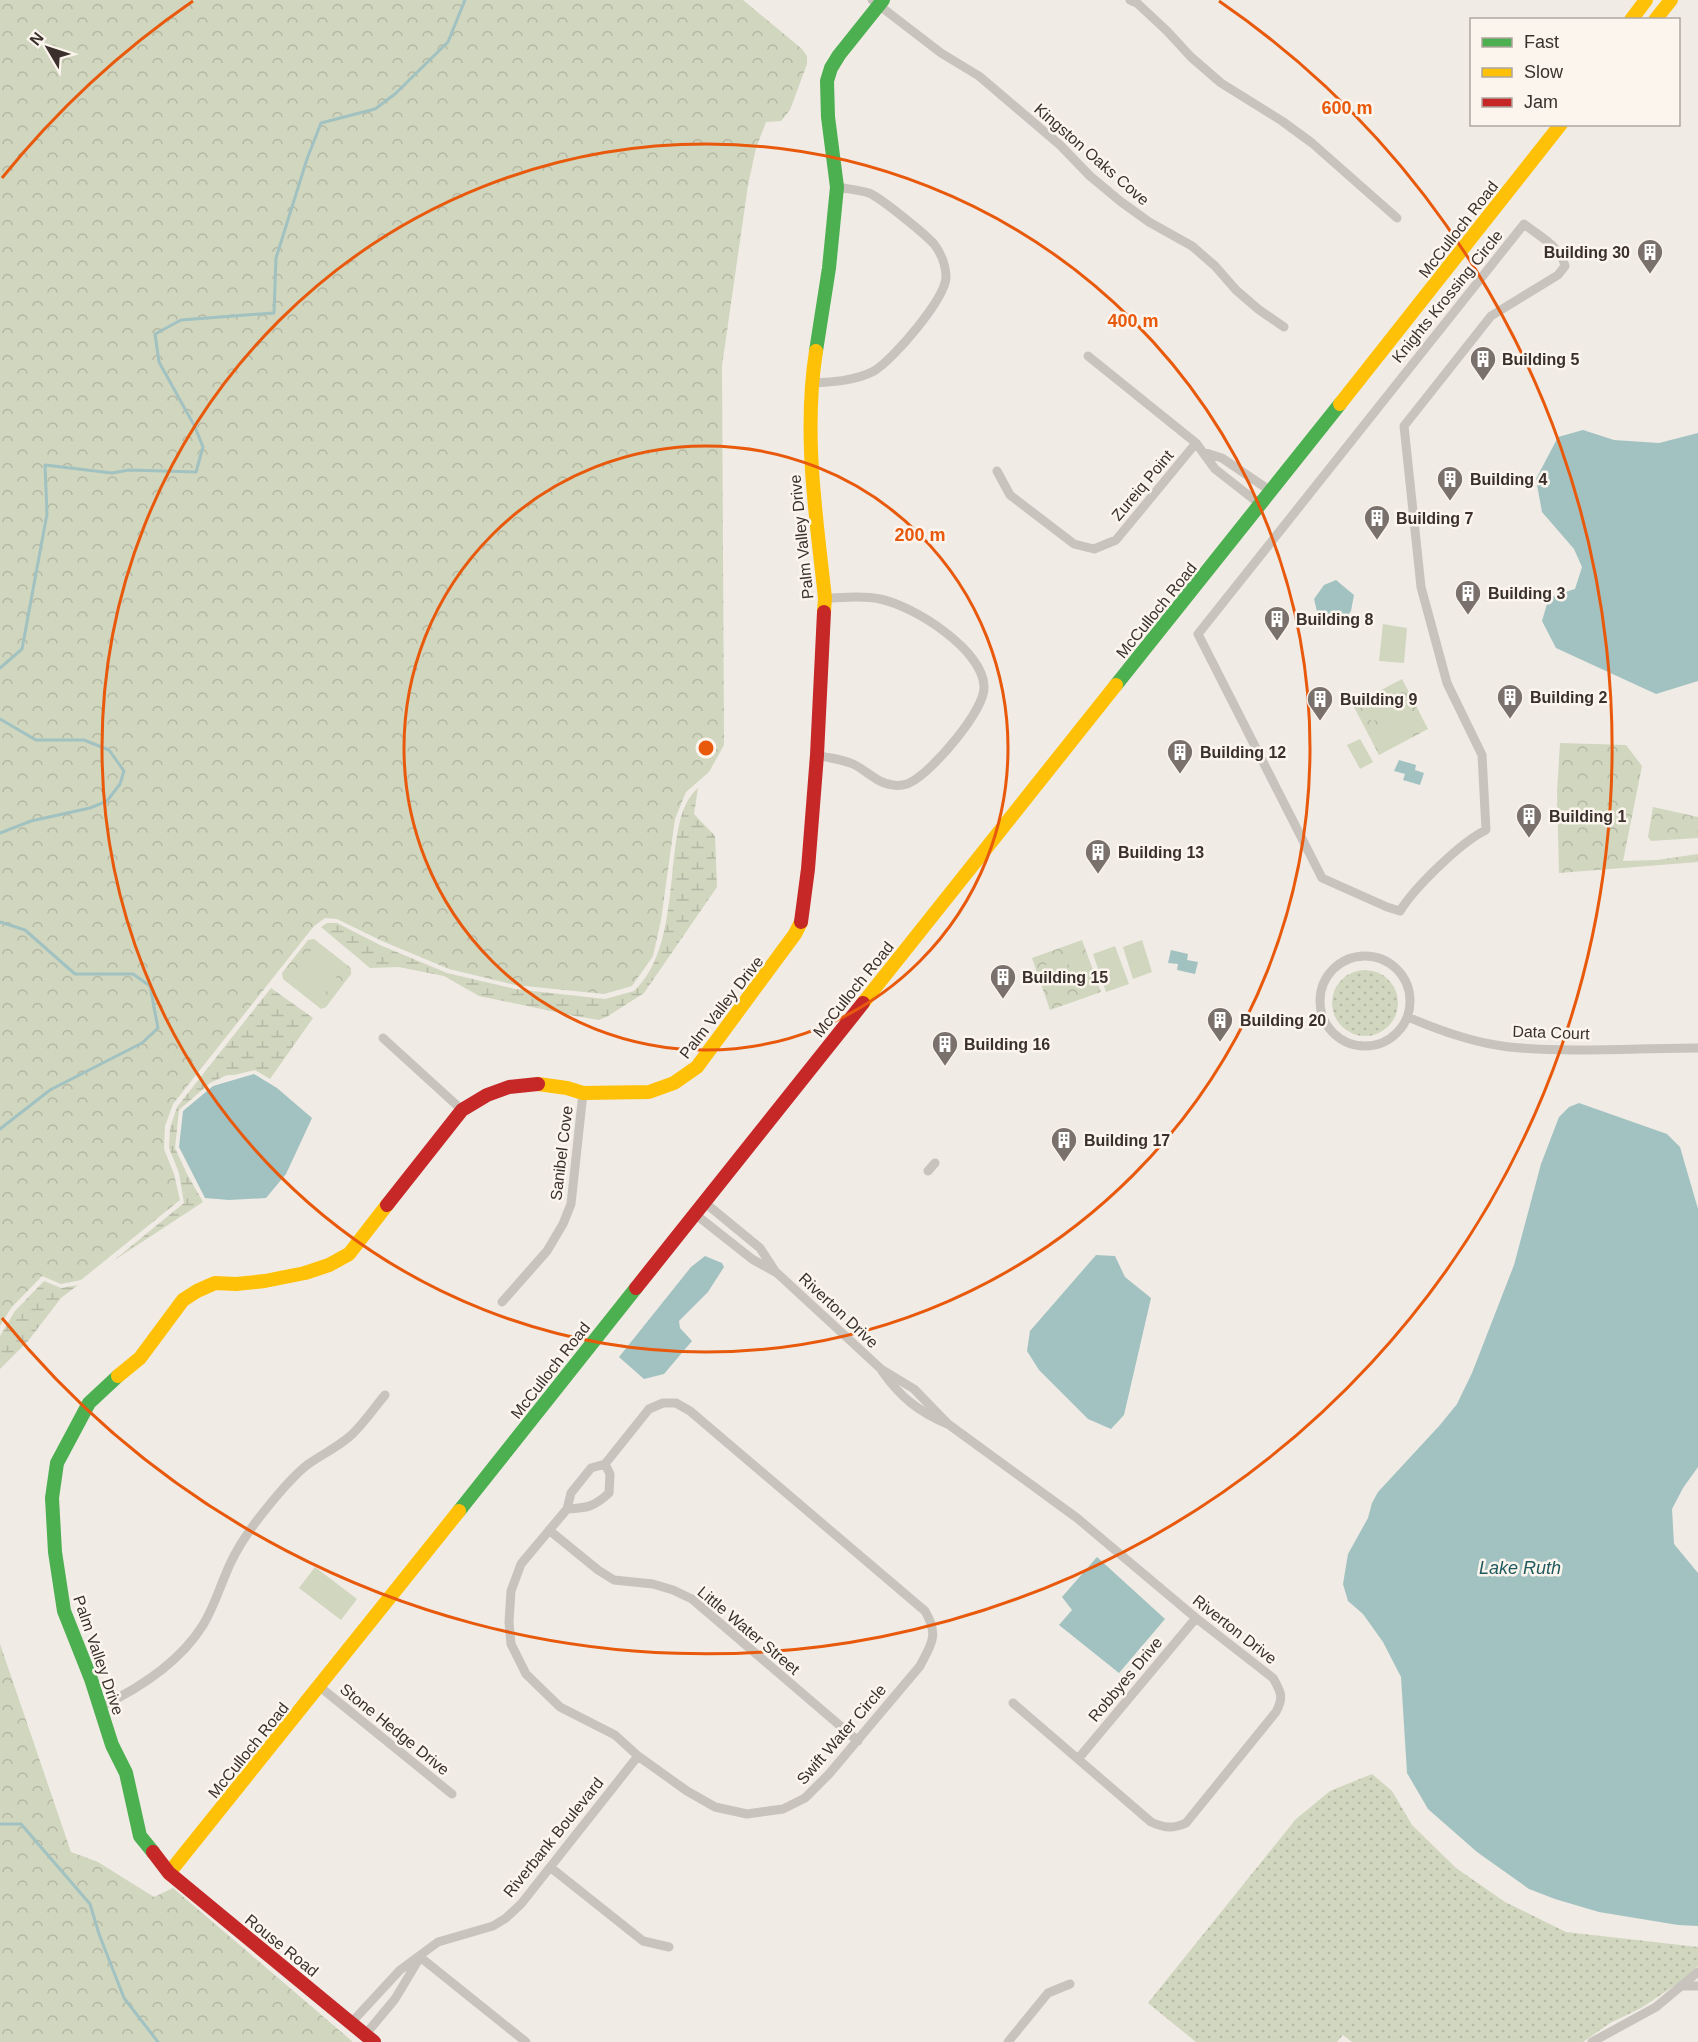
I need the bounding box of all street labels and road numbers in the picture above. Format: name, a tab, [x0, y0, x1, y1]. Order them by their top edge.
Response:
street label: Kingston Oaks Cove	[1031, 100, 1152, 209]
street label: McCulloch Road	[1416, 178, 1501, 281]
street label: Knights Krossing Circle	[1389, 227, 1506, 366]
street label: Zureiq Point	[1108, 446, 1177, 524]
street label: Palm Valley Drive	[786, 474, 816, 600]
street label: McCulloch Road	[1113, 559, 1200, 661]
street label: McCulloch Road	[810, 938, 897, 1040]
street label: Palm Valley Drive	[676, 953, 767, 1062]
street label: Data Court	[1512, 1023, 1590, 1042]
street label: Sanibel Cove	[547, 1105, 576, 1201]
street label: Riverton Drive	[796, 1270, 882, 1351]
street label: McCulloch Road	[508, 1319, 593, 1422]
street label: Little Water Street	[694, 1583, 803, 1678]
street label: Riverton Drive	[1190, 1591, 1280, 1667]
street label: Palm Valley Drive	[70, 1593, 127, 1717]
street label: Robbyes Drive	[1085, 1634, 1166, 1725]
street label: Stone Hedge Drive	[337, 1680, 453, 1779]
street label: Swift Water Circle	[793, 1681, 889, 1788]
street label: McCulloch Road	[205, 1699, 292, 1801]
street label: Riverbank Boulevard	[500, 1774, 607, 1900]
street label: Rouse Road	[242, 1911, 322, 1980]

